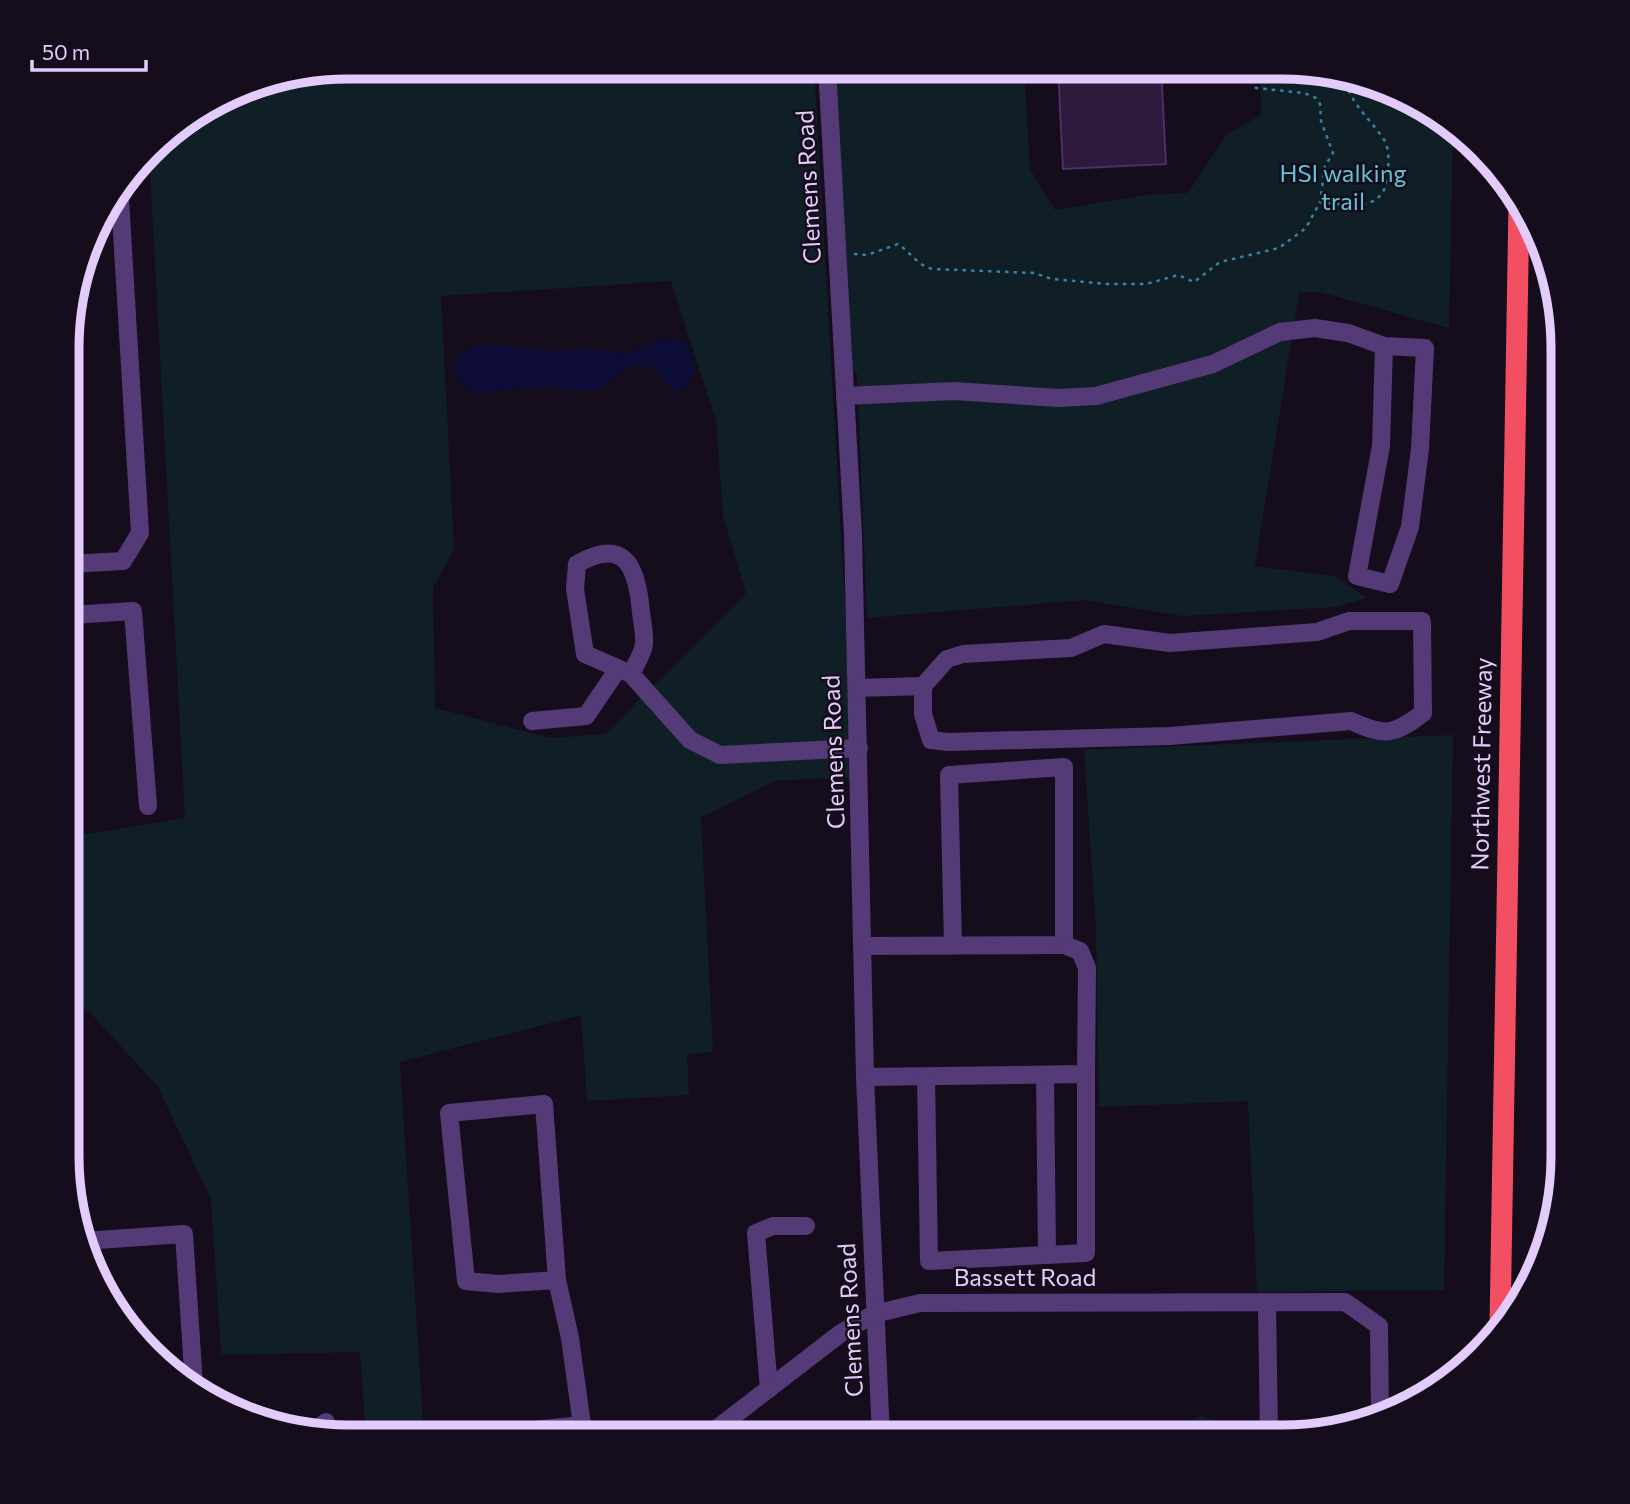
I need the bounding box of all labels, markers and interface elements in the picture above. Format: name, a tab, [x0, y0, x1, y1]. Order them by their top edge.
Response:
scale bar	[32, 28, 145, 72]
text: 50 m	[42, 39, 90, 64]
street label: Clemens Road	[789, 109, 826, 265]
park label: HSI walking trail	[1280, 158, 1406, 215]
street label: Northwest Freeway	[1464, 657, 1497, 871]
street label: Clemens Road	[815, 675, 850, 830]
street label: Clemens Road	[831, 1242, 868, 1398]
street label: Bassett Road	[954, 1262, 1096, 1291]

